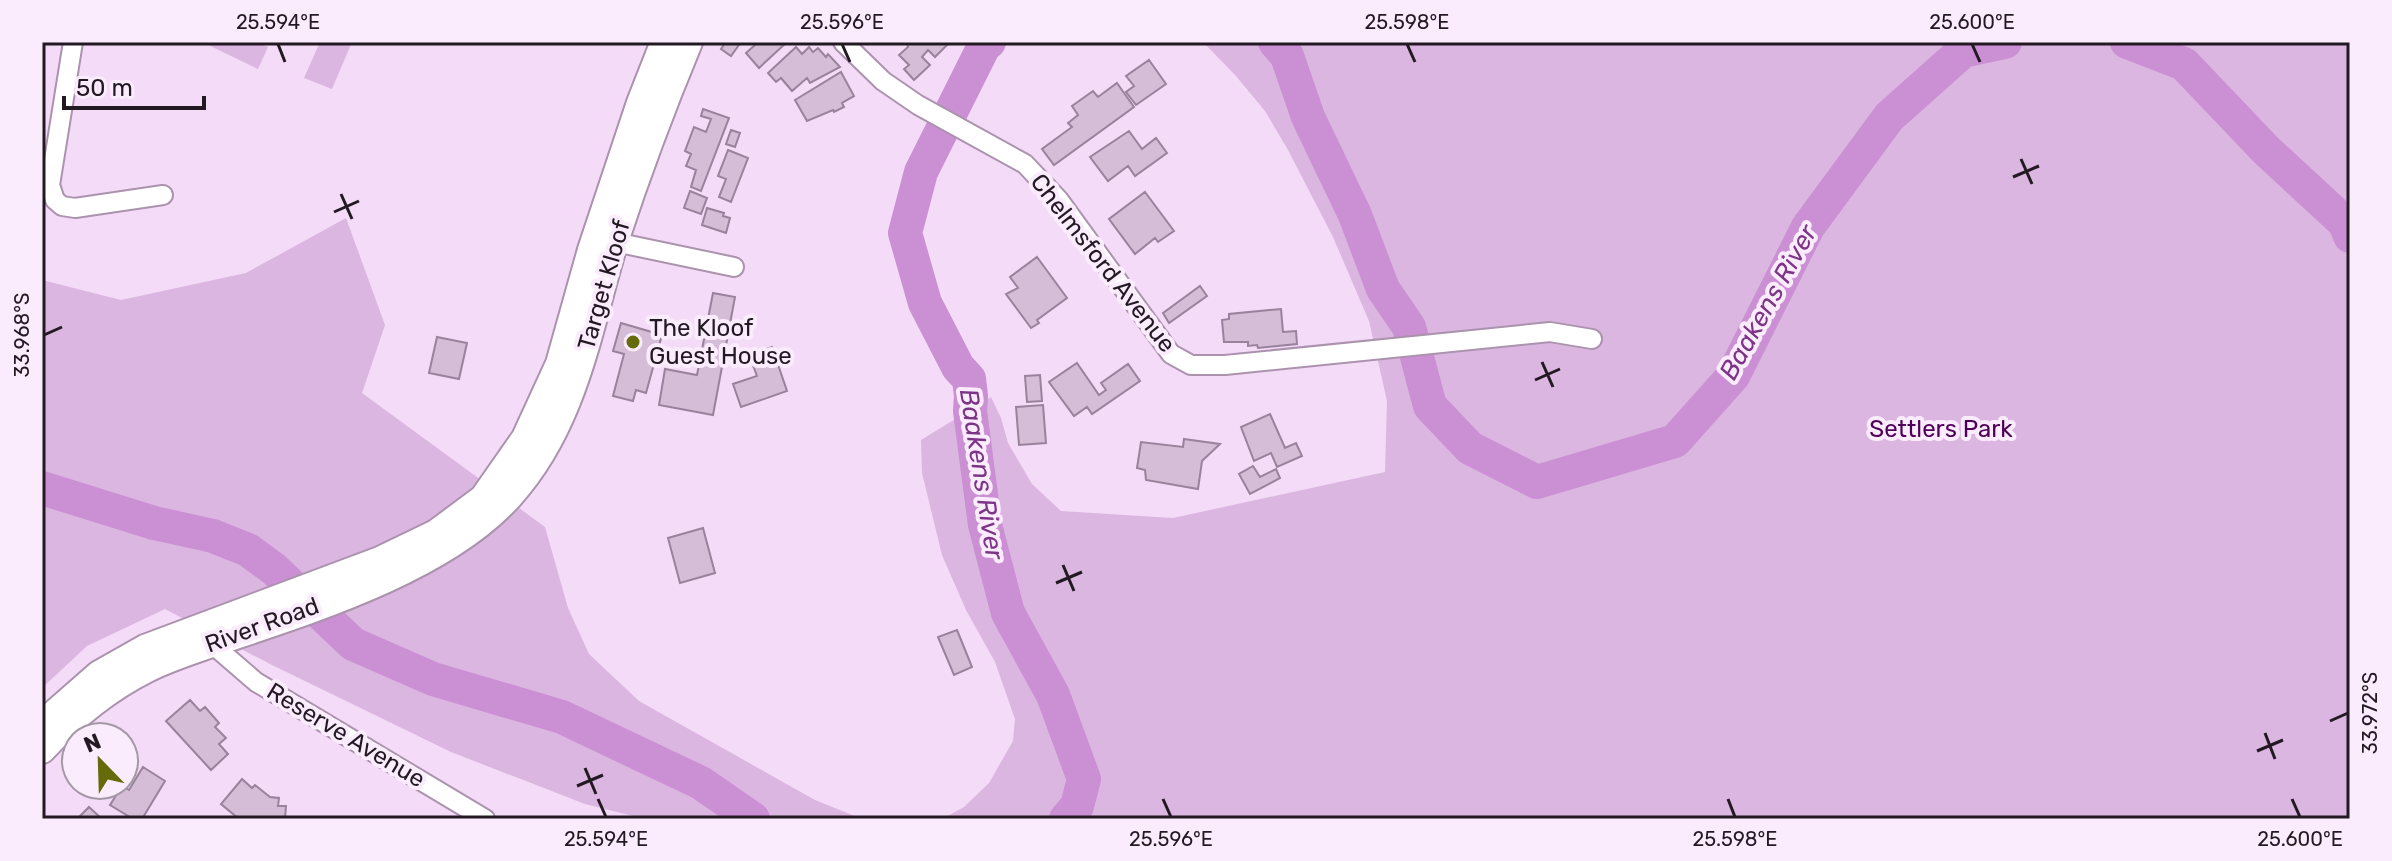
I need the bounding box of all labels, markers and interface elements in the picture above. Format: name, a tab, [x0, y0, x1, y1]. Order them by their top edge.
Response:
text: 25.594°E	[236, 10, 320, 34]
text: 25.596°E	[800, 10, 884, 34]
text: 25.598°E	[1365, 10, 1449, 34]
text: 25.600°E	[1929, 10, 2015, 34]
scale bar	[64, 60, 204, 110]
text: 50 m	[76, 74, 133, 102]
street label: Chelmsford Avenue	[1025, 168, 1181, 358]
street label: Target Kloof	[572, 216, 636, 353]
water label: Baakens River	[1713, 218, 1824, 385]
text: 33.968°S	[10, 293, 34, 377]
place label: The Kloof Guest House	[649, 314, 792, 370]
marker: The Kloof Guest House	[624, 333, 642, 351]
water label: Baakens River	[953, 387, 1010, 563]
park label: Settlers Park	[1869, 415, 2013, 443]
street label: River Road	[201, 591, 323, 659]
text: 33.972°S	[2358, 672, 2382, 754]
street label: Reserve Avenue	[262, 677, 430, 793]
north arrow	[60, 721, 140, 801]
text: N	[80, 728, 105, 759]
text: 25.594°E	[564, 827, 648, 851]
text: 25.596°E	[1129, 827, 1213, 851]
text: 25.598°E	[1693, 827, 1777, 851]
text: 25.600°E	[2257, 827, 2343, 851]

